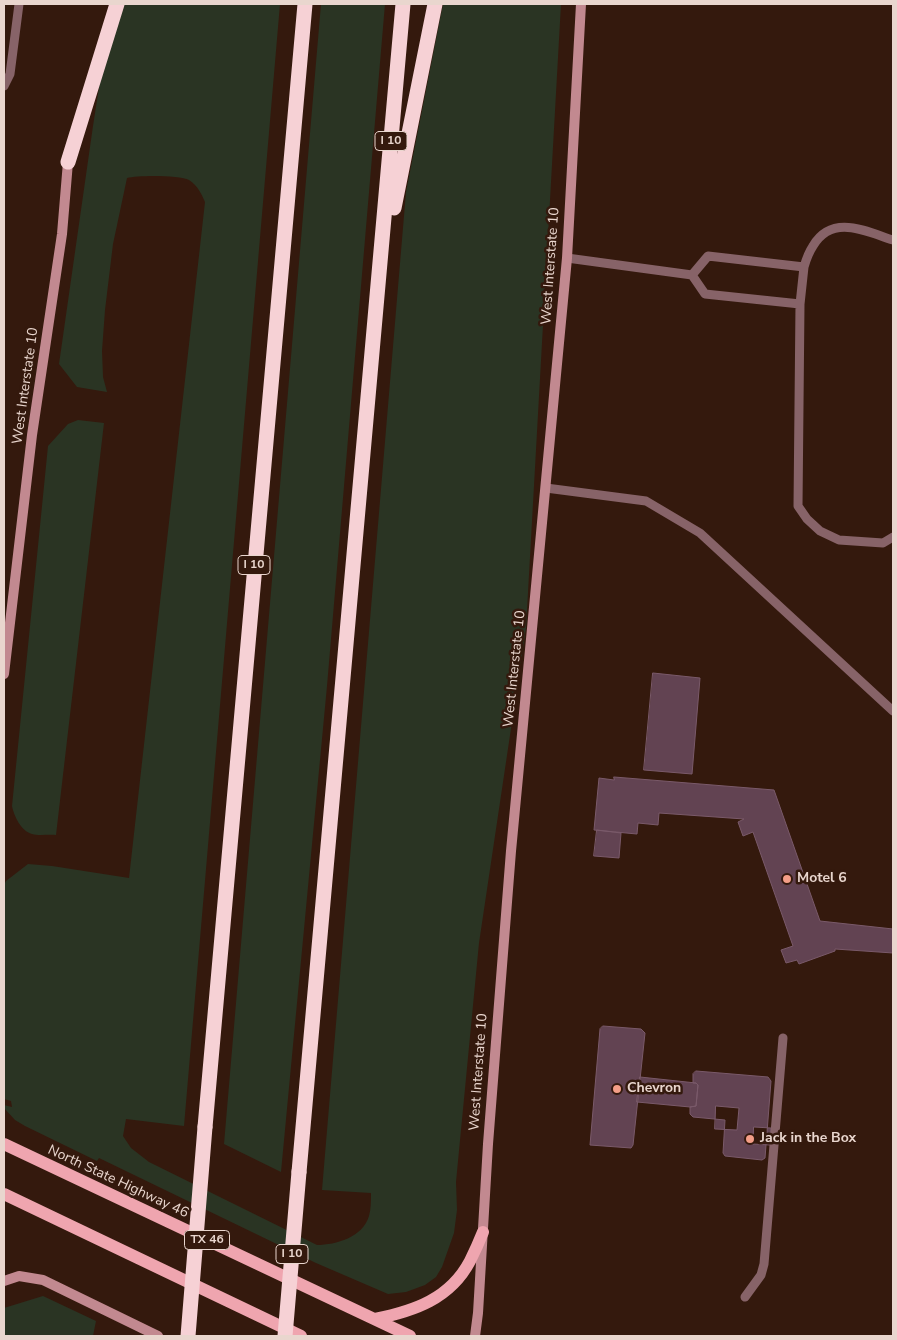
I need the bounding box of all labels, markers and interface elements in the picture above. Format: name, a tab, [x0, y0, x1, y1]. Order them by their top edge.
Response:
road number: I 10	[375, 132, 407, 150]
street label: West Interstate 10	[539, 207, 563, 325]
street label: West Interstate 10	[9, 327, 43, 445]
road number: I 10	[238, 556, 270, 574]
street label: West Interstate 10	[500, 610, 530, 728]
place label: Motel 6	[797, 871, 847, 887]
marker: Motel 6	[781, 873, 793, 885]
street label: West Interstate 10	[467, 1013, 491, 1131]
place label: Chevron	[627, 1081, 681, 1097]
marker: Chevron	[611, 1083, 623, 1095]
place label: Jack in the Box	[760, 1131, 856, 1147]
marker: Jack in the Box	[744, 1133, 756, 1145]
street label: North State Highway 46	[45, 1142, 191, 1222]
road number: TX 46	[184, 1230, 230, 1250]
road number: I 10	[276, 1244, 308, 1264]

